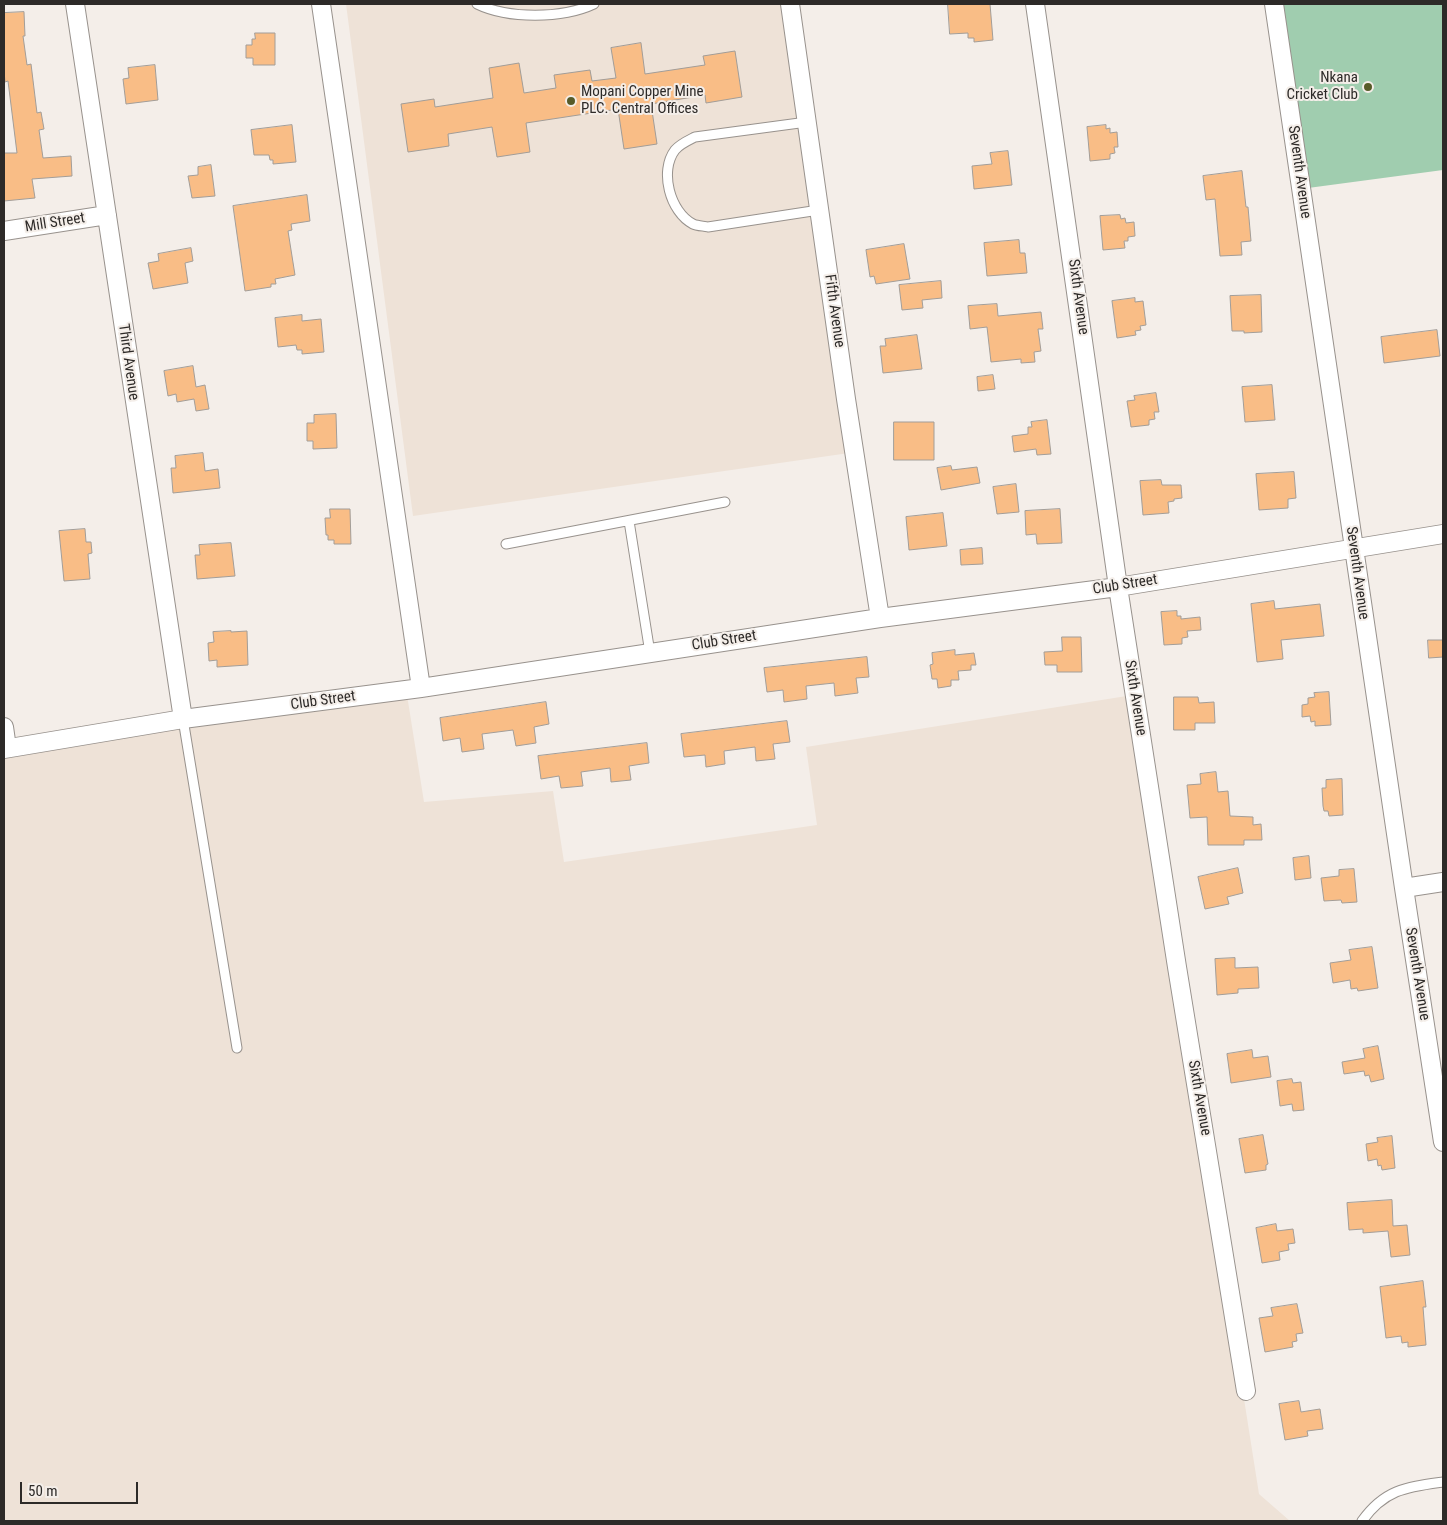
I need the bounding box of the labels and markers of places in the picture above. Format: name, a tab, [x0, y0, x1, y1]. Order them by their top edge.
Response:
place label: Nkana Cricket Club	[1286, 69, 1358, 104]
marker: Nkana Cricket Club	[1362, 81, 1374, 93]
place label: Mopani Copper Mine PLC. Central Offices	[581, 83, 704, 118]
marker: Mopani Copper Mine PLC. Central Offices	[565, 95, 577, 107]

